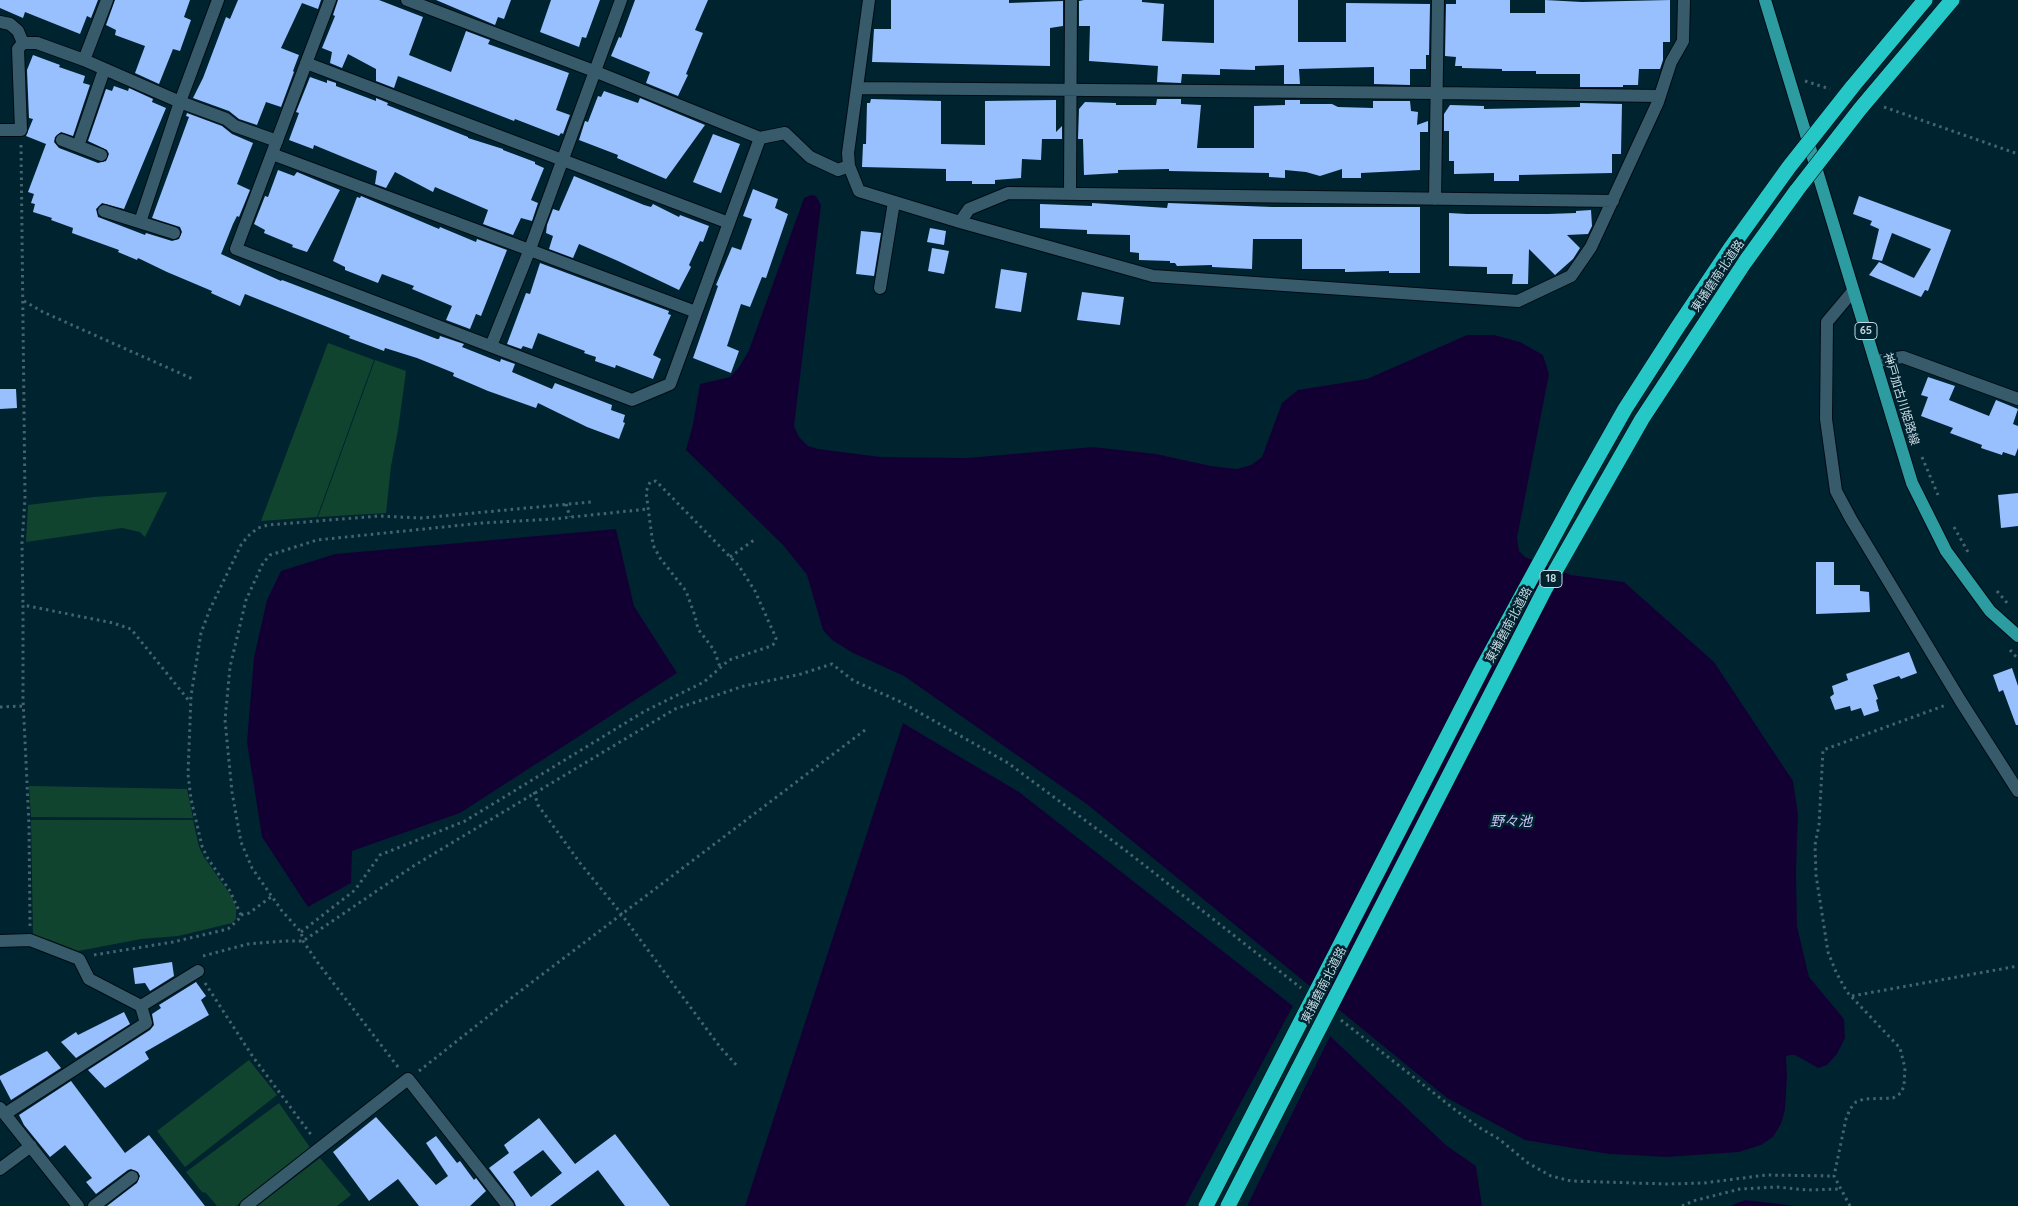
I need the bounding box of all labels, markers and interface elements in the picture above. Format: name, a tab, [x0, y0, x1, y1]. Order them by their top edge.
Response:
street label: 東播磨南北道路	[1689, 237, 1747, 315]
road number: 65	[1855, 322, 1877, 340]
street label: 神戸加古川姫路線	[1880, 351, 1922, 447]
road number: 18	[1540, 570, 1562, 588]
street label: 東播磨南北道路	[1483, 585, 1535, 665]
water label: 野々池	[1490, 814, 1532, 830]
street label: 東播磨南北道路	[1299, 944, 1349, 1026]

